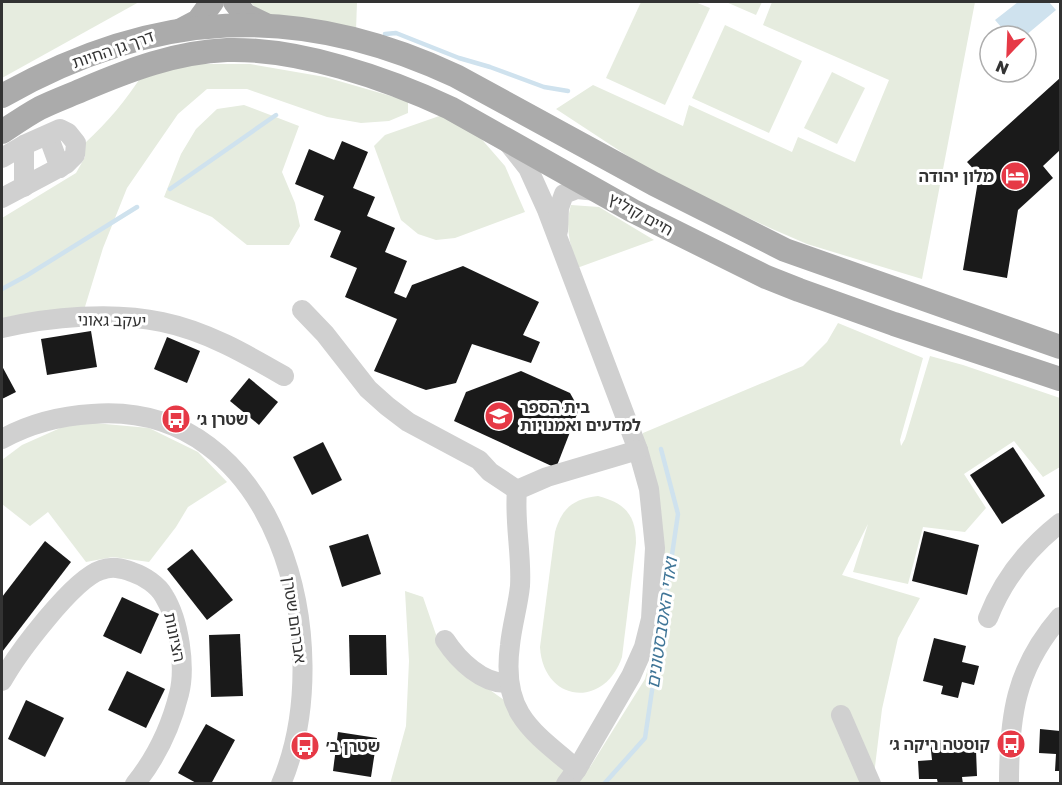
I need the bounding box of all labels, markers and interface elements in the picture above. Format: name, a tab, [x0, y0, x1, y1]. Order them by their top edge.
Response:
north arrow	[978, 24, 1038, 84]
street label: דרך גן החיות	[69, 26, 157, 72]
text: N	[993, 56, 1012, 79]
hotel icon: מלון יהודה	[999, 160, 1031, 192]
place label: מלון יהודה	[919, 166, 994, 186]
street label: חיים קוליץ	[605, 188, 677, 240]
street label: יעקב גאוני	[77, 309, 147, 331]
place label: בית הספר למדעים ואמנויות	[520, 397, 641, 435]
school or university icon: בית הספר למדעים ואמנויות	[483, 400, 515, 432]
bus stop icon: שטרן ג׳	[160, 403, 192, 435]
place label: שטרן ג׳	[197, 409, 248, 429]
water label: ואדי האסבסטונים	[641, 554, 681, 690]
street label: אברהם שטרן	[279, 575, 311, 665]
street label: הציונות	[160, 610, 190, 664]
bus stop icon: קוסטה ריקה ג׳	[995, 728, 1027, 760]
bus stop icon: שטרן ב׳	[289, 730, 321, 762]
place label: קוסטה ריקה ג׳	[889, 734, 991, 754]
place label: שטרן ב׳	[326, 736, 380, 756]

